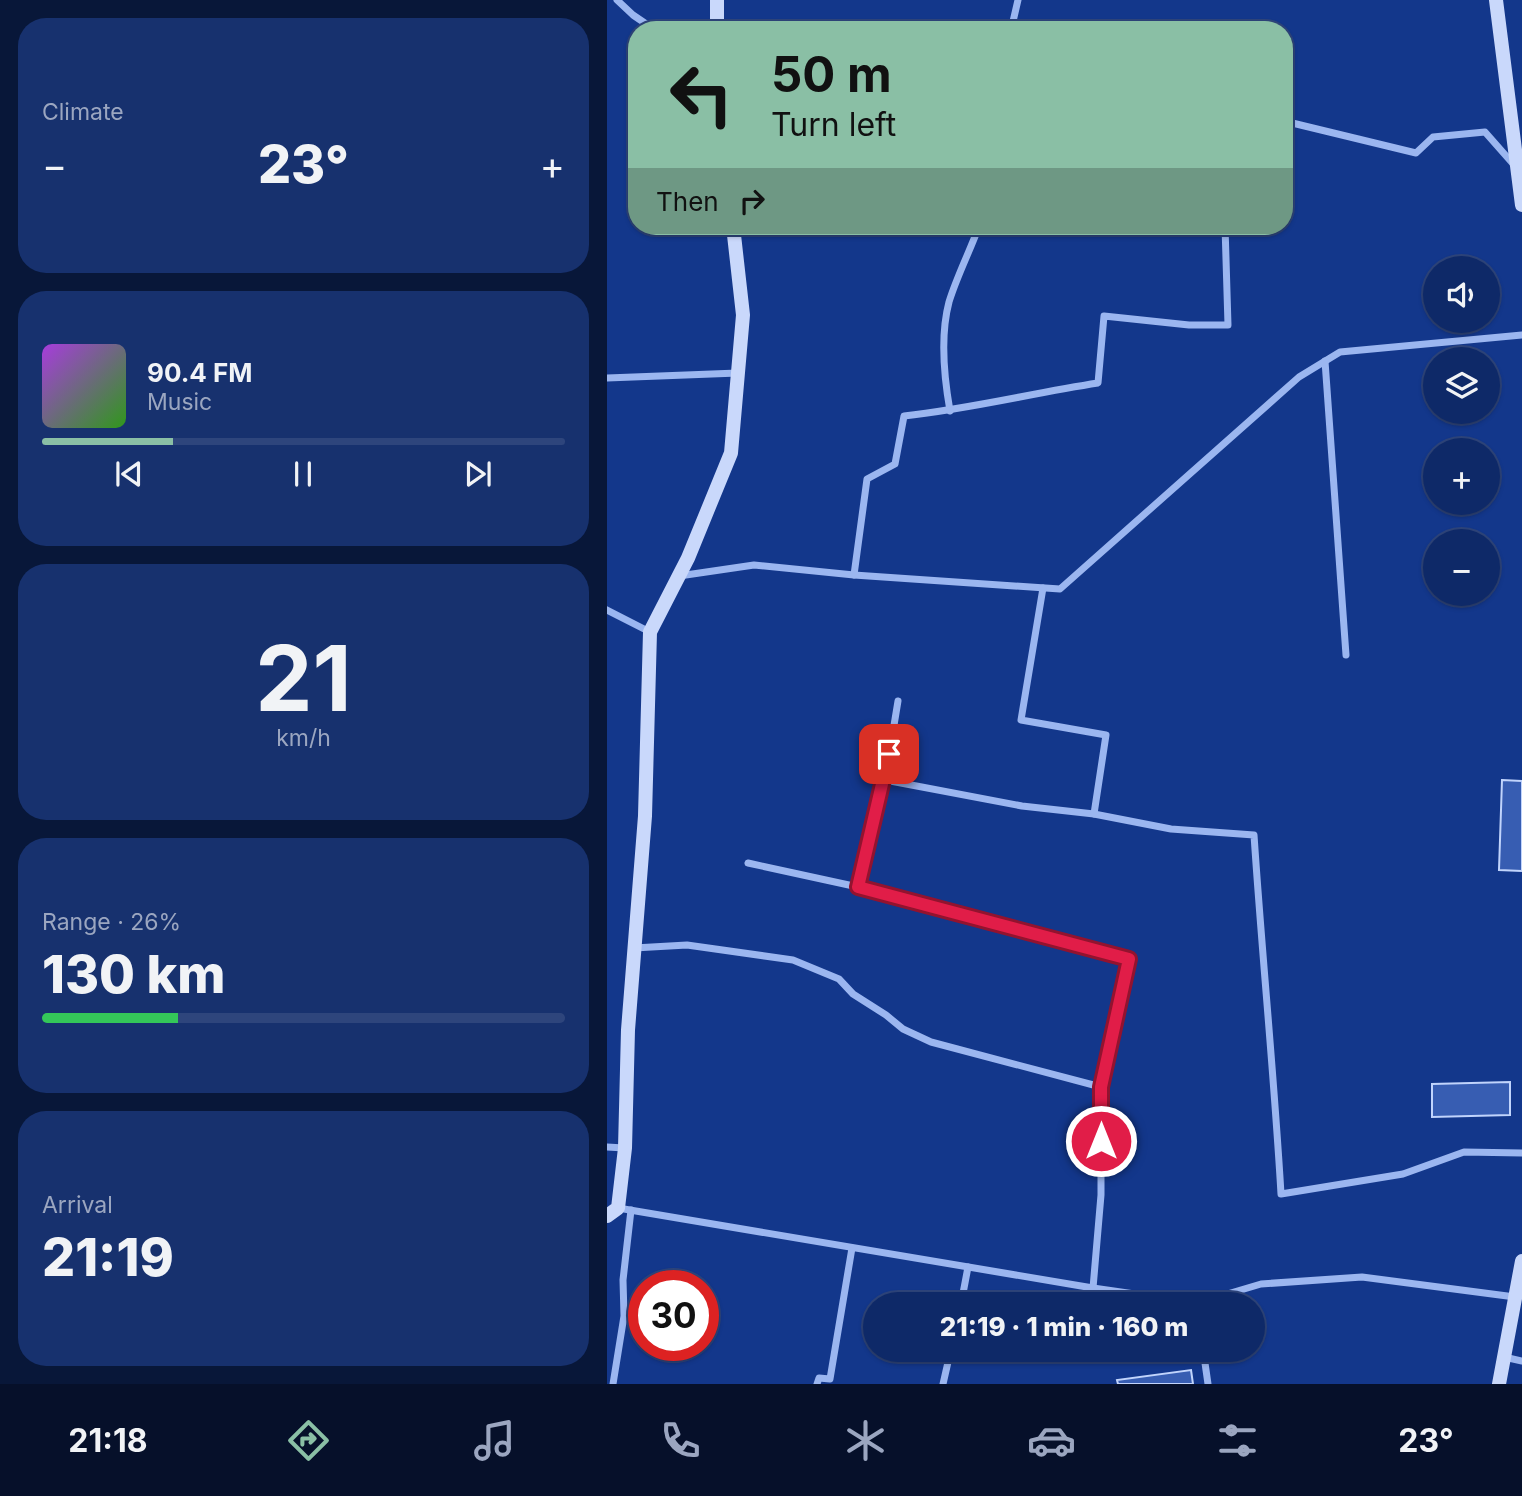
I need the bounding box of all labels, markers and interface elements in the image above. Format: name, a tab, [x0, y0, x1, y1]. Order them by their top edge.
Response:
text: 50 m	[771, 45, 892, 104]
icon: left	[656, 49, 747, 140]
text: Climate	[42, 98, 124, 126]
text: Turn left	[771, 105, 896, 144]
text: 23°	[258, 133, 349, 196]
text: −	[42, 142, 67, 188]
text: +	[540, 142, 565, 188]
icon: right	[733, 182, 771, 220]
text: Then	[656, 186, 719, 217]
map controls	[1423, 256, 1500, 606]
button: sound	[1423, 256, 1500, 333]
button: layers	[1423, 347, 1500, 424]
text: 90.4 FM	[147, 357, 253, 388]
text: Music	[147, 388, 212, 416]
button: +	[1423, 438, 1500, 515]
icon: previous	[110, 455, 148, 493]
icon: pause	[284, 455, 322, 493]
icon: next	[459, 455, 497, 493]
button: −	[1423, 529, 1500, 606]
text: 21	[255, 623, 352, 733]
text: km/h	[276, 724, 331, 752]
pin	[859, 724, 919, 784]
icon: arrive	[870, 735, 908, 773]
text: Range · 26%	[42, 908, 181, 936]
text: 130 km	[42, 943, 226, 1006]
position arrow	[1064, 1104, 1138, 1178]
text: Arrival	[42, 1191, 113, 1219]
text: 21:19	[42, 1226, 174, 1289]
speed limit sign: 30	[628, 1270, 719, 1361]
text: 21:19 · 1 min · 160 m	[940, 1311, 1188, 1342]
icon: directions	[284, 1416, 333, 1465]
icon: music	[470, 1416, 519, 1465]
icon: phone	[656, 1416, 705, 1465]
icon: climate	[841, 1416, 890, 1465]
icon: car	[1027, 1416, 1076, 1465]
icon: filters	[1213, 1416, 1262, 1465]
text: 21:18	[68, 1421, 148, 1460]
text: 23°	[1398, 1421, 1454, 1460]

